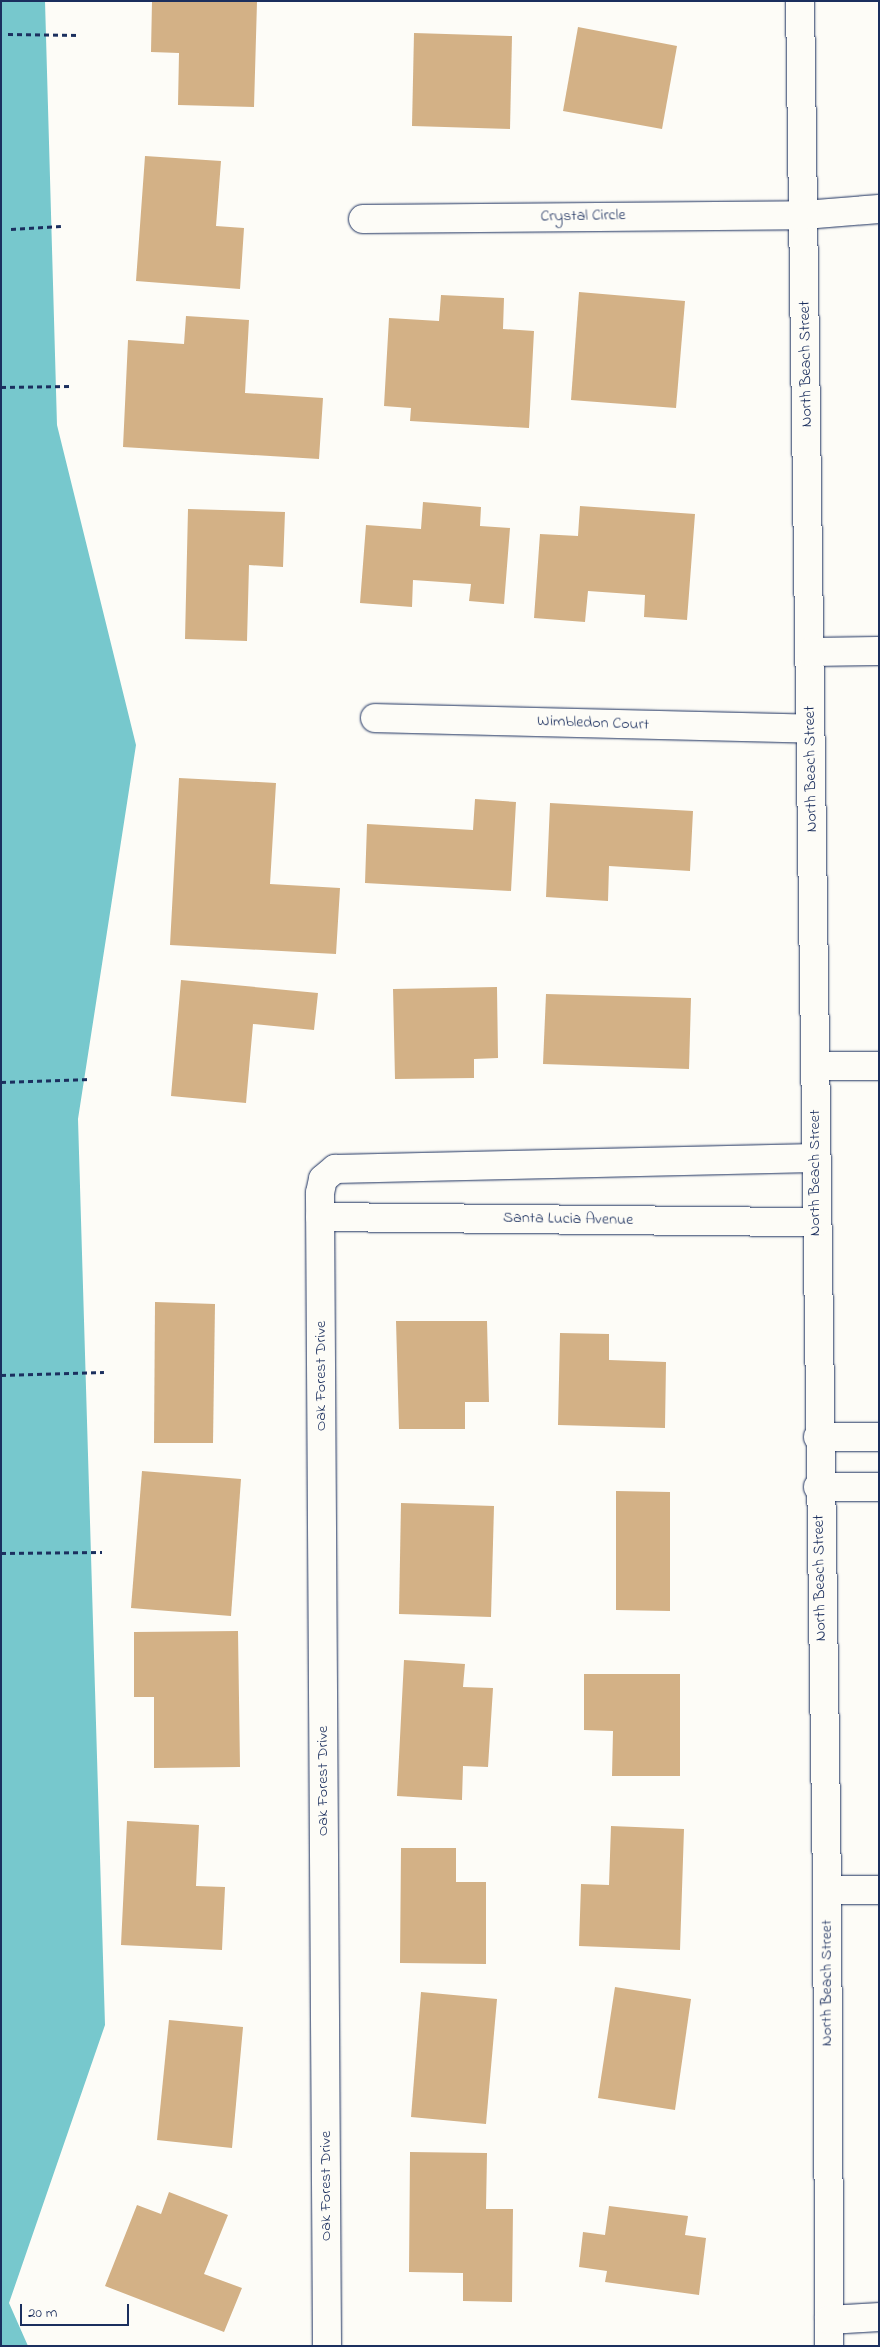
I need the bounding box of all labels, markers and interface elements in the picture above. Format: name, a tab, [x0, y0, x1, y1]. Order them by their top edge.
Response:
street label: Crystal Circle	[540, 206, 626, 226]
street label: North Beach Street	[795, 301, 817, 427]
street label: North Beach Street	[800, 706, 822, 832]
street label: Wimbledon Court	[537, 711, 649, 735]
street label: North Beach Street	[805, 1110, 825, 1236]
street label: Santa Lucia Avenue	[503, 1208, 633, 1230]
street label: Oak Forest Drive	[311, 1321, 331, 1431]
street label: North Beach Street	[809, 1515, 831, 1641]
street label: Oak Forest Drive	[313, 1726, 333, 1836]
street label: North Beach Street	[817, 1920, 837, 2046]
street label: Oak Forest Drive	[316, 2131, 336, 2241]
scale bar	[22, 2294, 131, 2326]
text: 20 m	[28, 2302, 57, 2324]

